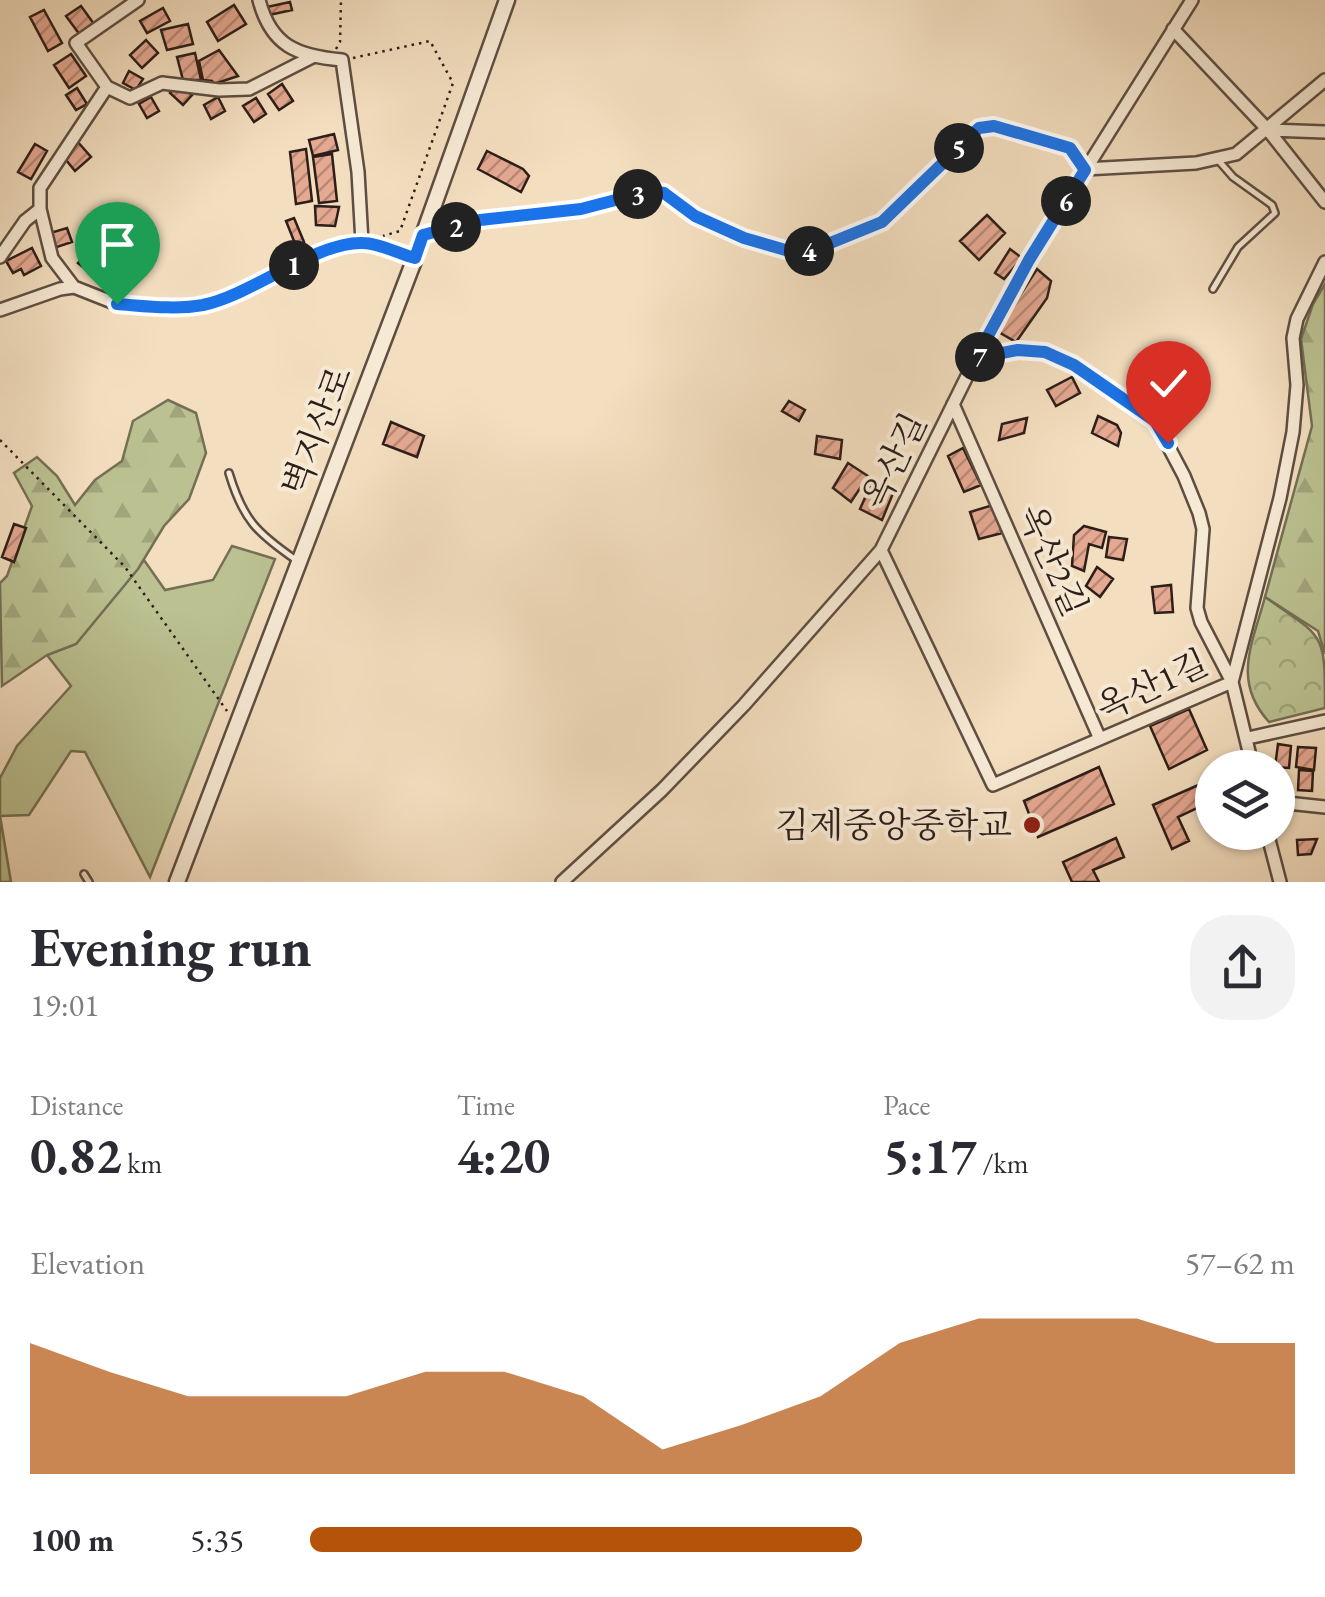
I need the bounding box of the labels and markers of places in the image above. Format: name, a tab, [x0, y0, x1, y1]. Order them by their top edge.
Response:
pin: 5	[934, 123, 984, 173]
pin: 3	[613, 169, 663, 219]
pin: 6	[1041, 176, 1091, 226]
pin	[75, 202, 160, 305]
pin: 2	[431, 202, 481, 252]
pin: 4	[784, 226, 834, 276]
pin: 1	[269, 240, 319, 290]
pin: 7	[955, 332, 1005, 382]
pin	[1126, 341, 1211, 444]
place label: 김제중앙중학교	[775, 802, 1012, 847]
marker: 김제중앙중학교	[1021, 814, 1043, 836]

